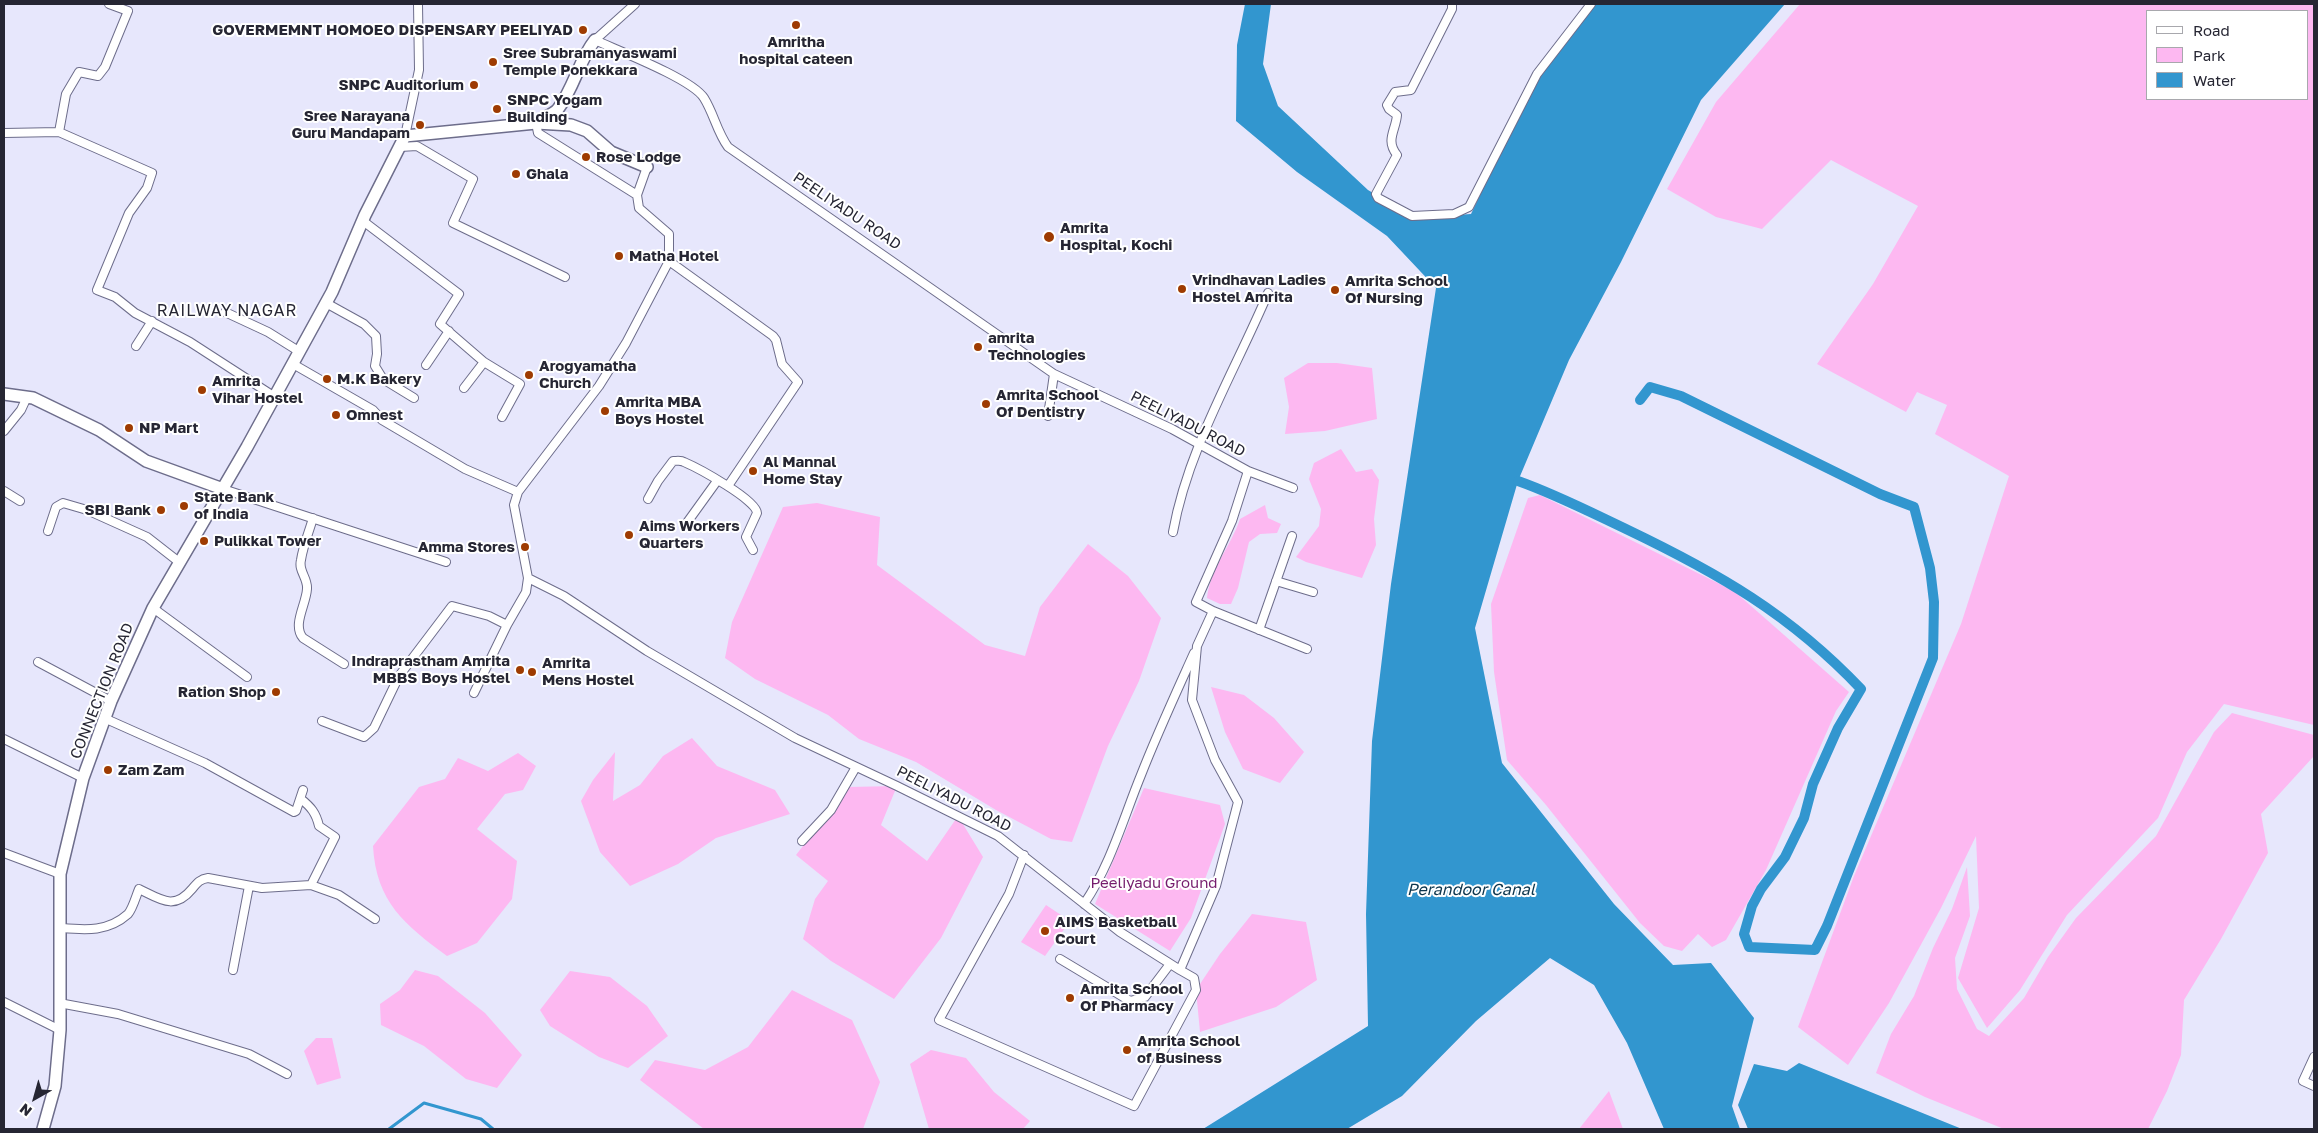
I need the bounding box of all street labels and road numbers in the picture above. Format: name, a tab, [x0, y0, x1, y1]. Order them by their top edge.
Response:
street label: PEELIYADU ROAD	[790, 168, 904, 254]
street label: PEELIYADU ROAD	[1128, 387, 1248, 461]
street label: CONNECTION ROAD	[67, 620, 137, 762]
street label: PEELIYADU ROAD	[894, 762, 1014, 836]

